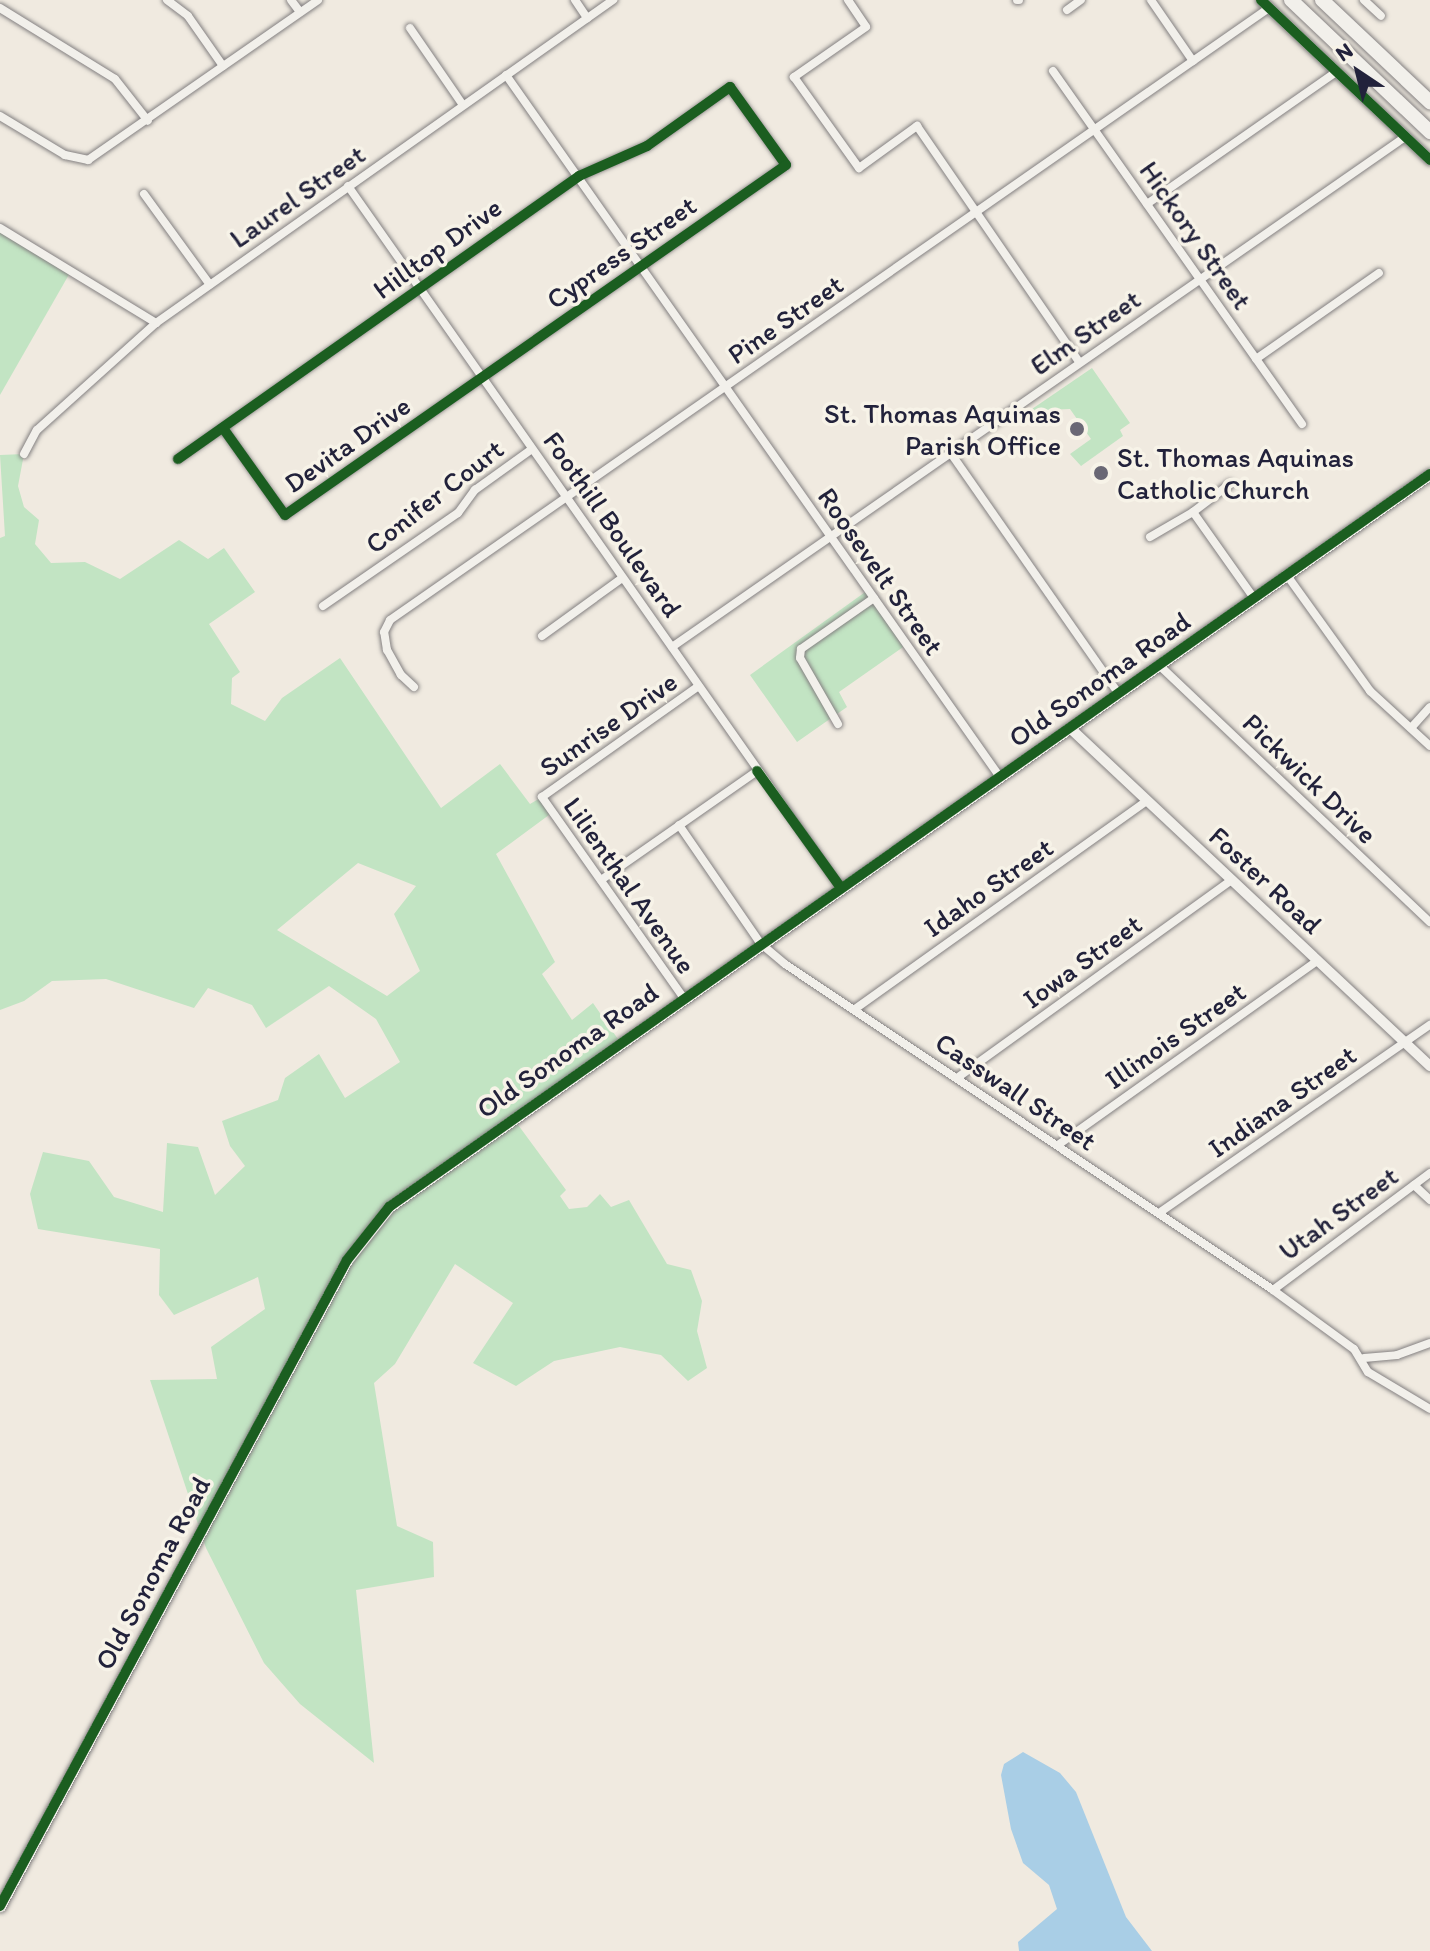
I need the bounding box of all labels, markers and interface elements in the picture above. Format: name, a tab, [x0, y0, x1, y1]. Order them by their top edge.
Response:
north arrow	[1318, 32, 1398, 112]
text: N	[1330, 37, 1358, 67]
street label: Laurel Street	[223, 137, 371, 255]
street label: Hickory Street	[1133, 155, 1259, 315]
street label: Cypress Street	[540, 188, 702, 316]
street label: Hilltop Drive	[366, 190, 508, 306]
street label: Pine Street	[721, 267, 849, 371]
street label: Elm Street	[1024, 282, 1146, 382]
street label: Devita Drive	[277, 388, 417, 500]
place label: St. Thomas Aquinas Parish Office	[824, 396, 1061, 462]
marker: St. Thomas Aquinas Parish Office	[1068, 420, 1086, 438]
street label: Foothill Boulevard	[536, 425, 690, 623]
street label: Conifer Court	[358, 432, 510, 560]
place label: St. Thomas Aquinas Catholic Church	[1117, 440, 1354, 506]
marker: St. Thomas Aquinas Catholic Church	[1092, 464, 1110, 482]
street label: Roosevelt Street	[811, 481, 951, 661]
street label: Old Sonoma Road	[1002, 604, 1196, 754]
street label: Sunrise Drive	[533, 664, 683, 784]
street label: Pickwick Drive	[1236, 706, 1384, 850]
street label: Lilienthal Avenue	[557, 791, 703, 979]
street label: Foster Road	[1203, 819, 1329, 941]
street label: Idaho Street	[917, 830, 1059, 944]
street label: Iowa Street	[1016, 907, 1148, 1015]
street label: Illinois Street	[1098, 974, 1252, 1096]
street label: Old Sonoma Road	[470, 975, 664, 1125]
street label: Casswall Street	[929, 1025, 1103, 1157]
street label: Indiana Street	[1202, 1038, 1362, 1164]
street label: Utah Street	[1272, 1159, 1404, 1267]
street label: Old Sonoma Road	[87, 1471, 217, 1675]

